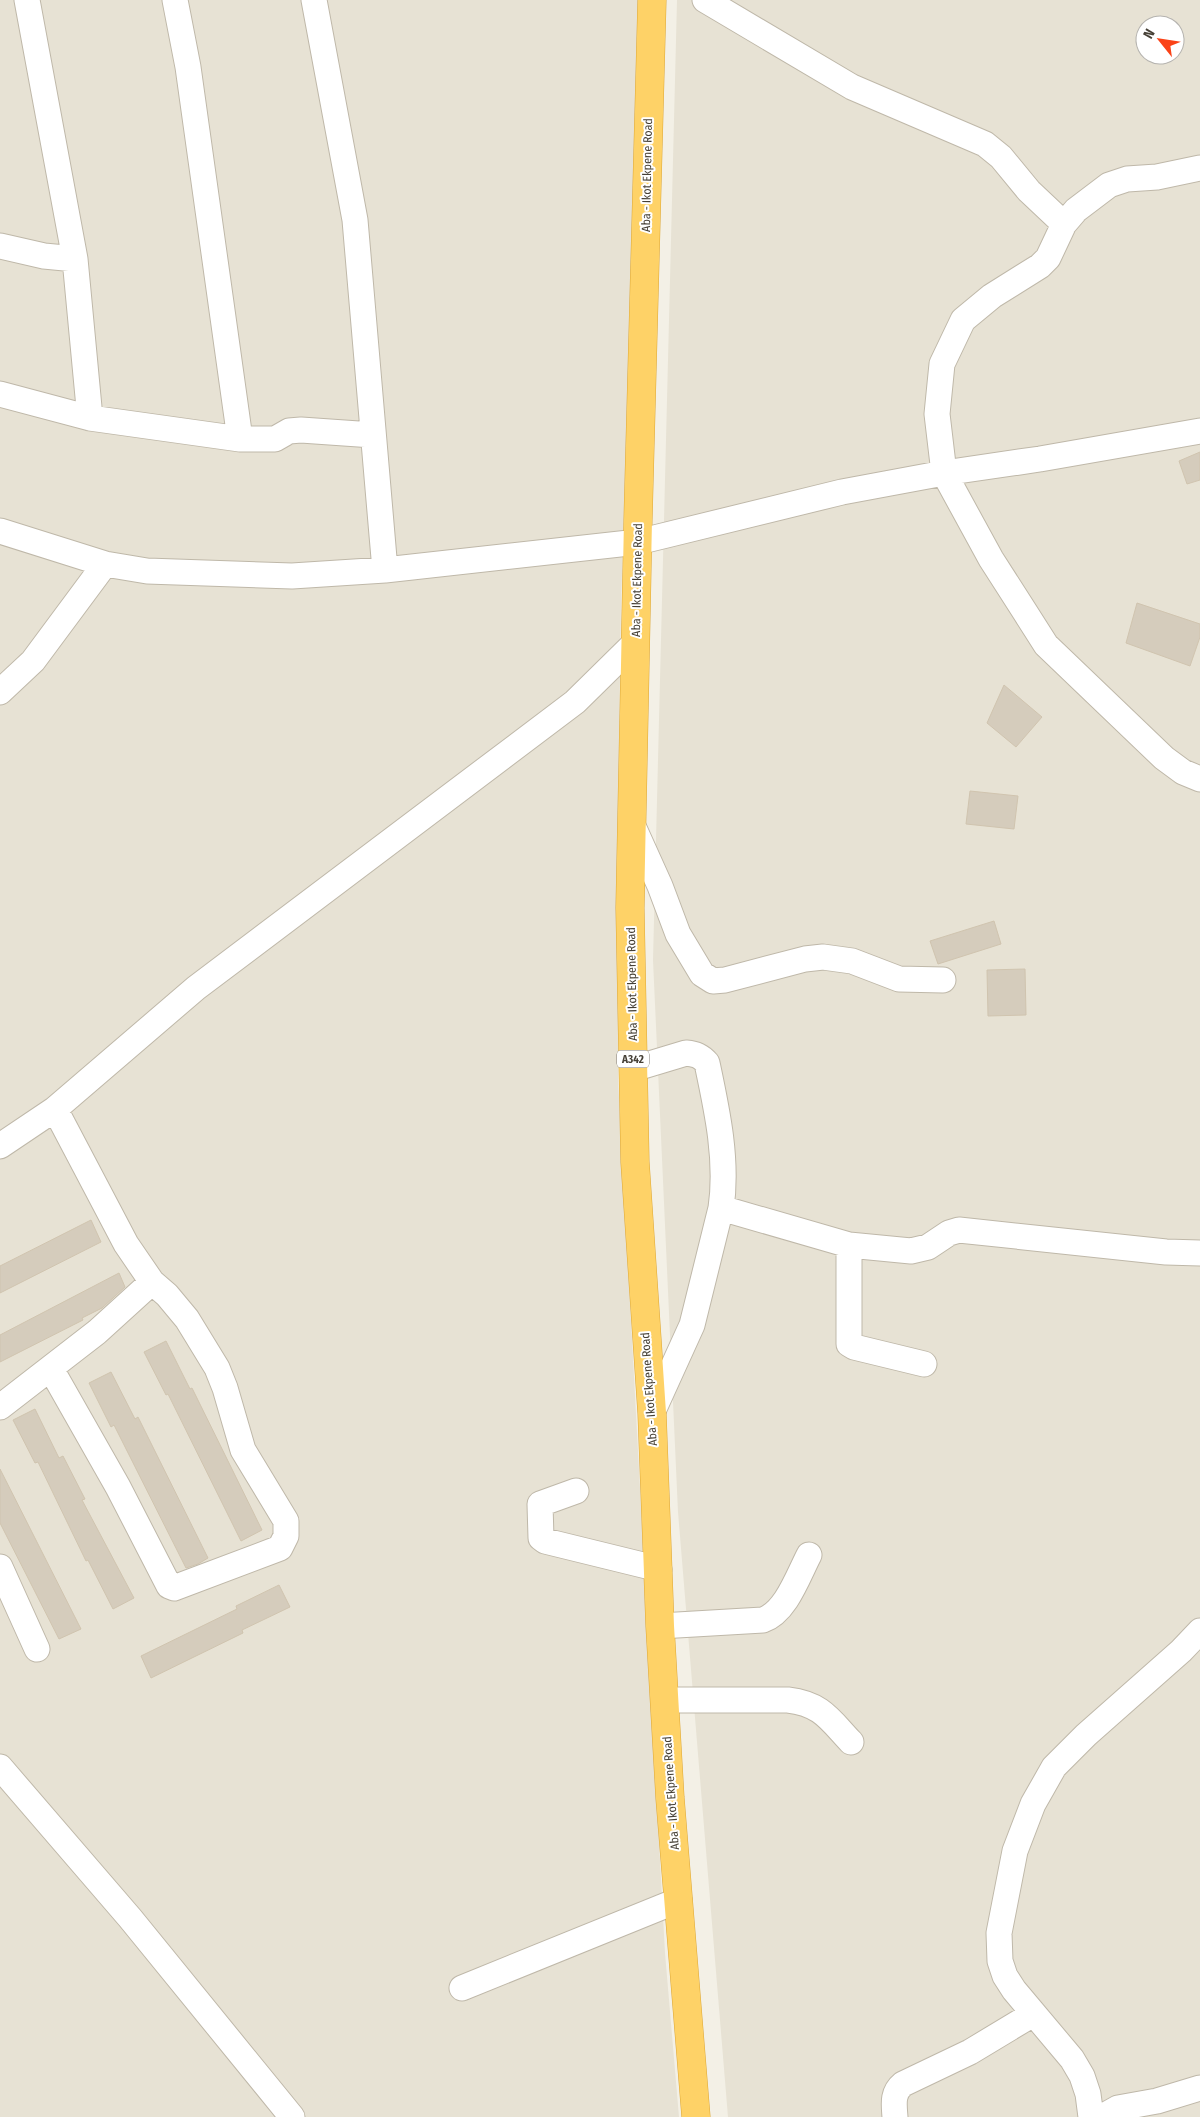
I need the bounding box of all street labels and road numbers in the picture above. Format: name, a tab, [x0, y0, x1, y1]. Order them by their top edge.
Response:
street label: Aba - Ikot Ekpene Road	[639, 118, 655, 232]
street label: Aba - Ikot Ekpene Road	[629, 523, 645, 637]
street label: Aba - Ikot Ekpene Road	[624, 927, 640, 1041]
road number: A342	[617, 1050, 649, 1068]
street label: Aba - Ikot Ekpene Road	[638, 1332, 660, 1446]
street label: Aba - Ikot Ekpene Road	[660, 1736, 682, 1850]

